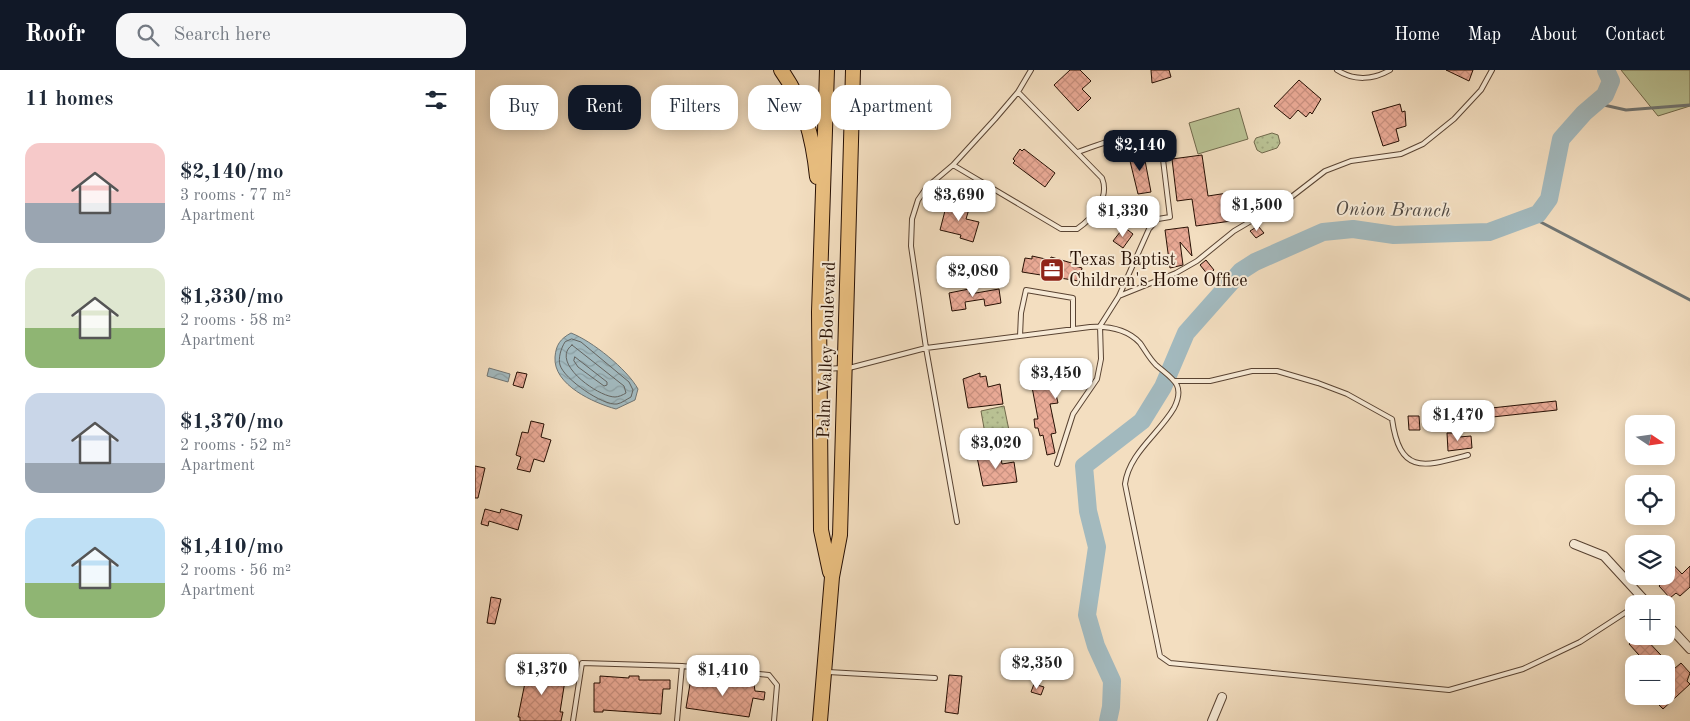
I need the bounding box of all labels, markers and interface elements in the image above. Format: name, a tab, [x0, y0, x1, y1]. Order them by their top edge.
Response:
search box	[116, 13, 466, 58]
icon: search	[134, 21, 162, 49]
text: Roofr	[25, 23, 86, 47]
text: Search here	[174, 26, 271, 45]
text: Home	[1394, 26, 1440, 44]
text: Map	[1468, 26, 1501, 44]
text: About	[1529, 26, 1577, 44]
text: Contact	[1605, 26, 1665, 44]
chip: Buy	[490, 85, 558, 130]
chip: Rent	[568, 85, 641, 130]
chip: Filters	[651, 85, 738, 130]
chip: New	[748, 85, 821, 130]
chip: Apartment	[831, 85, 951, 130]
icon: filters	[422, 86, 450, 114]
text: 11 homes	[25, 89, 113, 110]
pin: $2,140	[1099, 129, 1181, 172]
text: $2,140	[1115, 138, 1165, 154]
text: $2,140/mo	[180, 162, 284, 183]
icon: home	[65, 163, 125, 223]
pin: $3,690	[918, 180, 1000, 222]
text: 3 rooms · 77 m²	[180, 188, 291, 204]
text: $3,690	[934, 188, 984, 204]
pin: $1,500	[1216, 190, 1298, 232]
pin: $1,330	[1082, 196, 1164, 238]
text: $1,500	[1232, 198, 1282, 214]
water label: Onion Branch	[1335, 200, 1451, 222]
text: $1,330	[1098, 204, 1148, 220]
text: Apartment	[180, 208, 255, 224]
place label: Texas Baptist Children's Home Office	[1069, 251, 1247, 290]
pin: $2,080	[932, 256, 1014, 298]
office icon: Texas Baptist Children's Home Office	[1039, 257, 1065, 283]
street label: Palm Valley Boulevard	[815, 261, 839, 439]
text: $2,080	[948, 264, 998, 280]
text: $1,330/mo	[180, 287, 284, 308]
icon: home	[65, 288, 125, 348]
text: 2 rooms · 58 m²	[180, 313, 291, 329]
text: Apartment	[180, 333, 255, 349]
pin: $3,450	[1015, 358, 1097, 400]
text: $3,450	[1031, 366, 1081, 382]
pin: $1,470	[1417, 400, 1499, 442]
text: $1,470	[1433, 408, 1483, 424]
text: $1,370/mo	[180, 412, 284, 433]
icon: home	[65, 413, 125, 473]
north arrow	[1625, 415, 1675, 465]
map controls	[1625, 415, 1675, 705]
pin: $3,020	[955, 428, 1037, 470]
text: $3,020	[971, 436, 1021, 452]
text: 2 rooms · 52 m²	[180, 438, 291, 454]
text: Apartment	[180, 458, 255, 474]
button: locate	[1625, 475, 1675, 525]
button: layers	[1625, 535, 1675, 585]
text: $1,410/mo	[180, 537, 284, 558]
icon: home	[65, 538, 125, 598]
text: 2 rooms · 56 m²	[180, 563, 291, 579]
text: Apartment	[180, 583, 255, 599]
button: +	[1625, 595, 1675, 645]
pin: $2,350	[996, 648, 1078, 690]
pin: $1,370	[501, 654, 583, 696]
pin: $1,410	[682, 654, 764, 697]
button: −	[1625, 655, 1675, 705]
text: $2,350	[1012, 656, 1062, 672]
text: $1,370	[517, 662, 567, 678]
text: $1,410	[698, 663, 748, 679]

